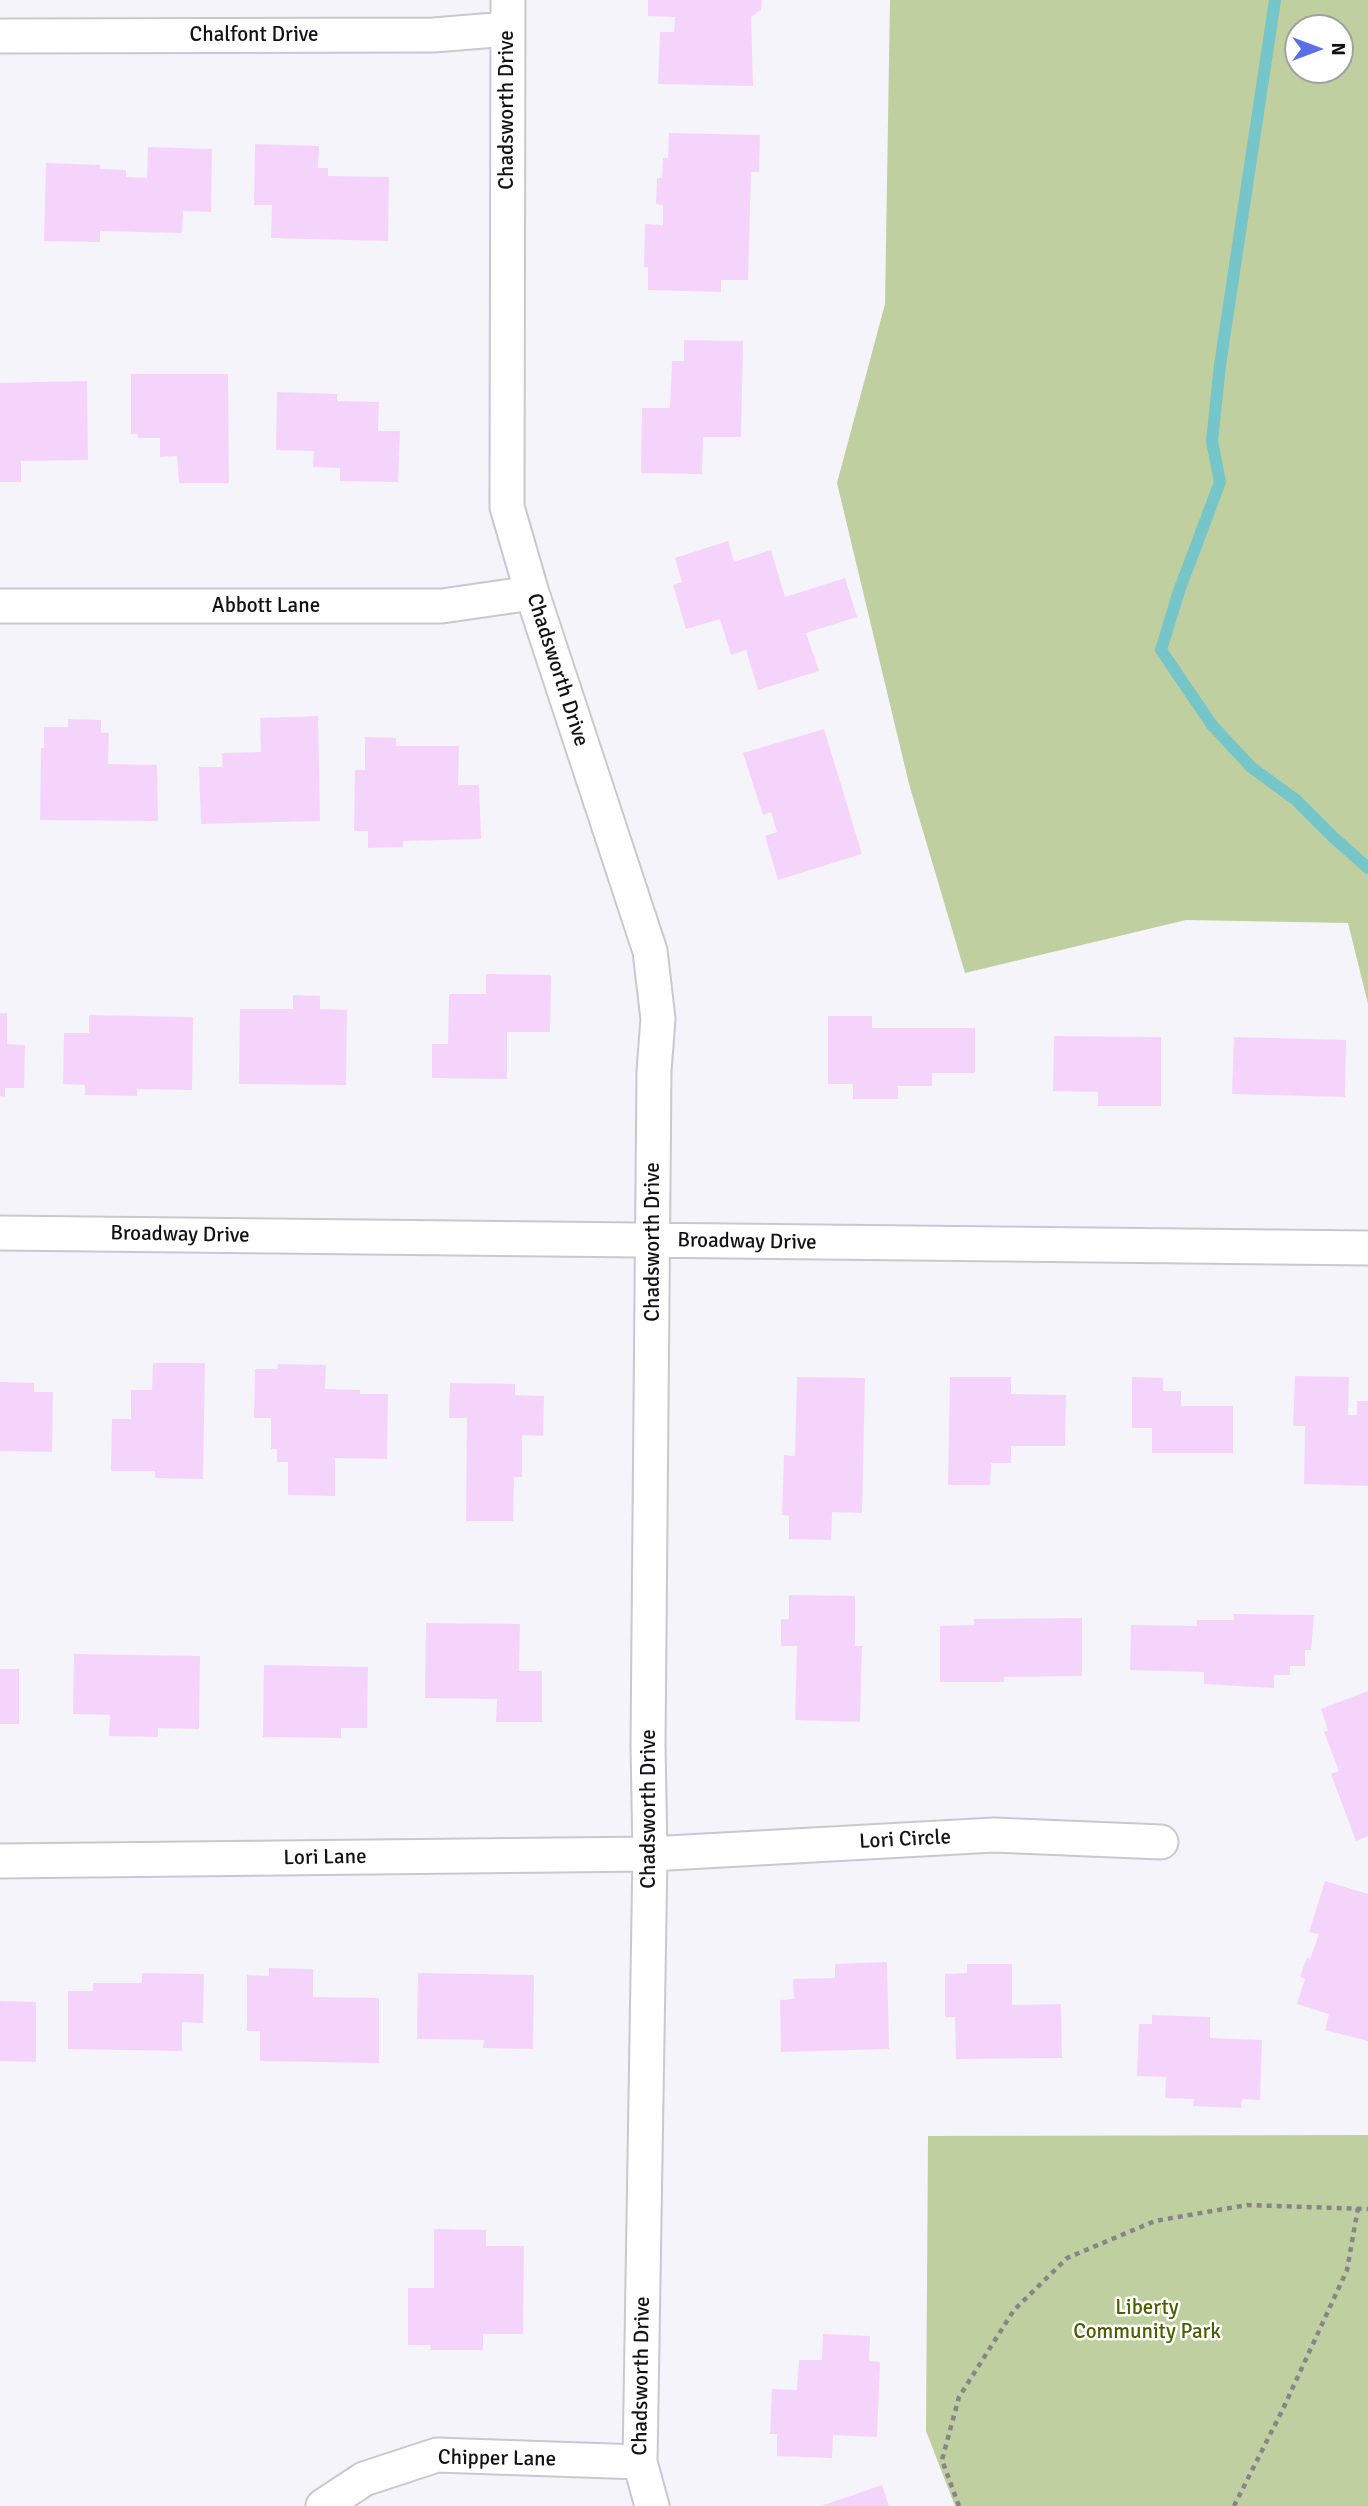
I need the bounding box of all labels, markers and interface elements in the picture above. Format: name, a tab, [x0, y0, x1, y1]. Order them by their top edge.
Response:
north arrow	[1284, 14, 1354, 84]
street label: Chalfont Drive	[190, 22, 318, 48]
street label: Chadsworth Drive	[494, 30, 520, 190]
text: N	[1326, 42, 1350, 56]
street label: Chadsworth Drive	[520, 590, 594, 750]
street label: Abbott Lane	[212, 593, 320, 619]
street label: Chadsworth Drive	[640, 1162, 666, 1322]
street label: Broadway Drive	[110, 1221, 250, 1249]
street label: Broadway Drive	[677, 1228, 817, 1256]
street label: Chadsworth Drive	[636, 1729, 662, 1889]
street label: Lori Circle	[859, 1825, 951, 1855]
street label: Lori Lane	[283, 1845, 367, 1871]
park label: Liberty Community Park	[1073, 2295, 1221, 2345]
street label: Chadsworth Drive	[628, 2296, 656, 2456]
street label: Chipper Lane	[438, 2445, 556, 2473]

